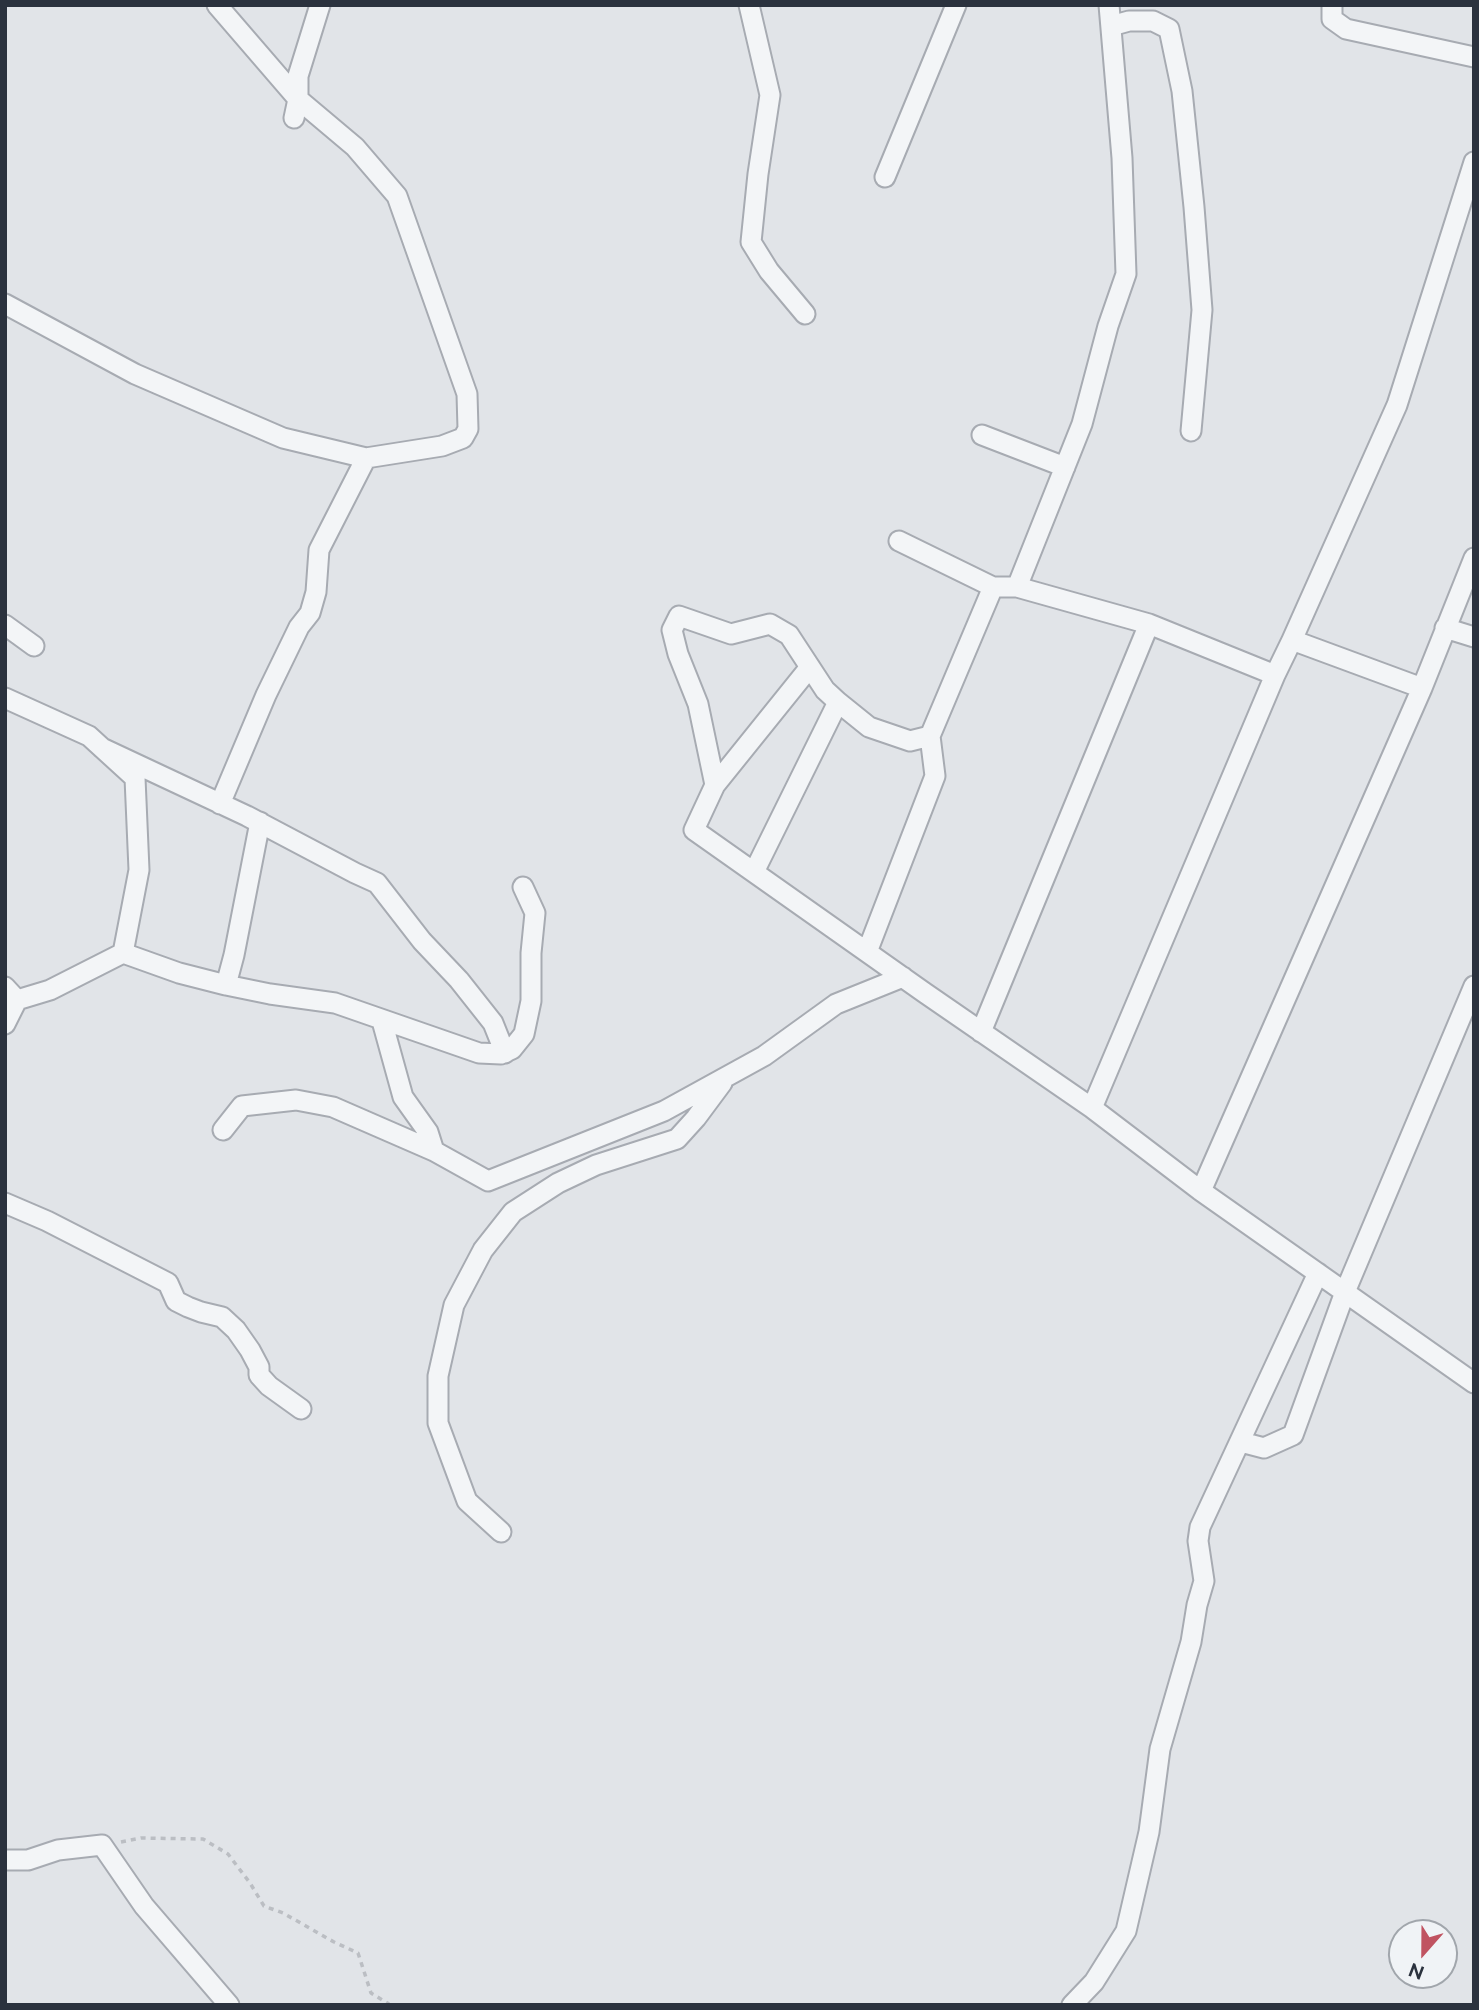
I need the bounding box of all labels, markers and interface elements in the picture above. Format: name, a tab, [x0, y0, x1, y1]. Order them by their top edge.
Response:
north arrow	[1388, 1919, 1458, 1989]
text: N	[1405, 1959, 1427, 1985]

